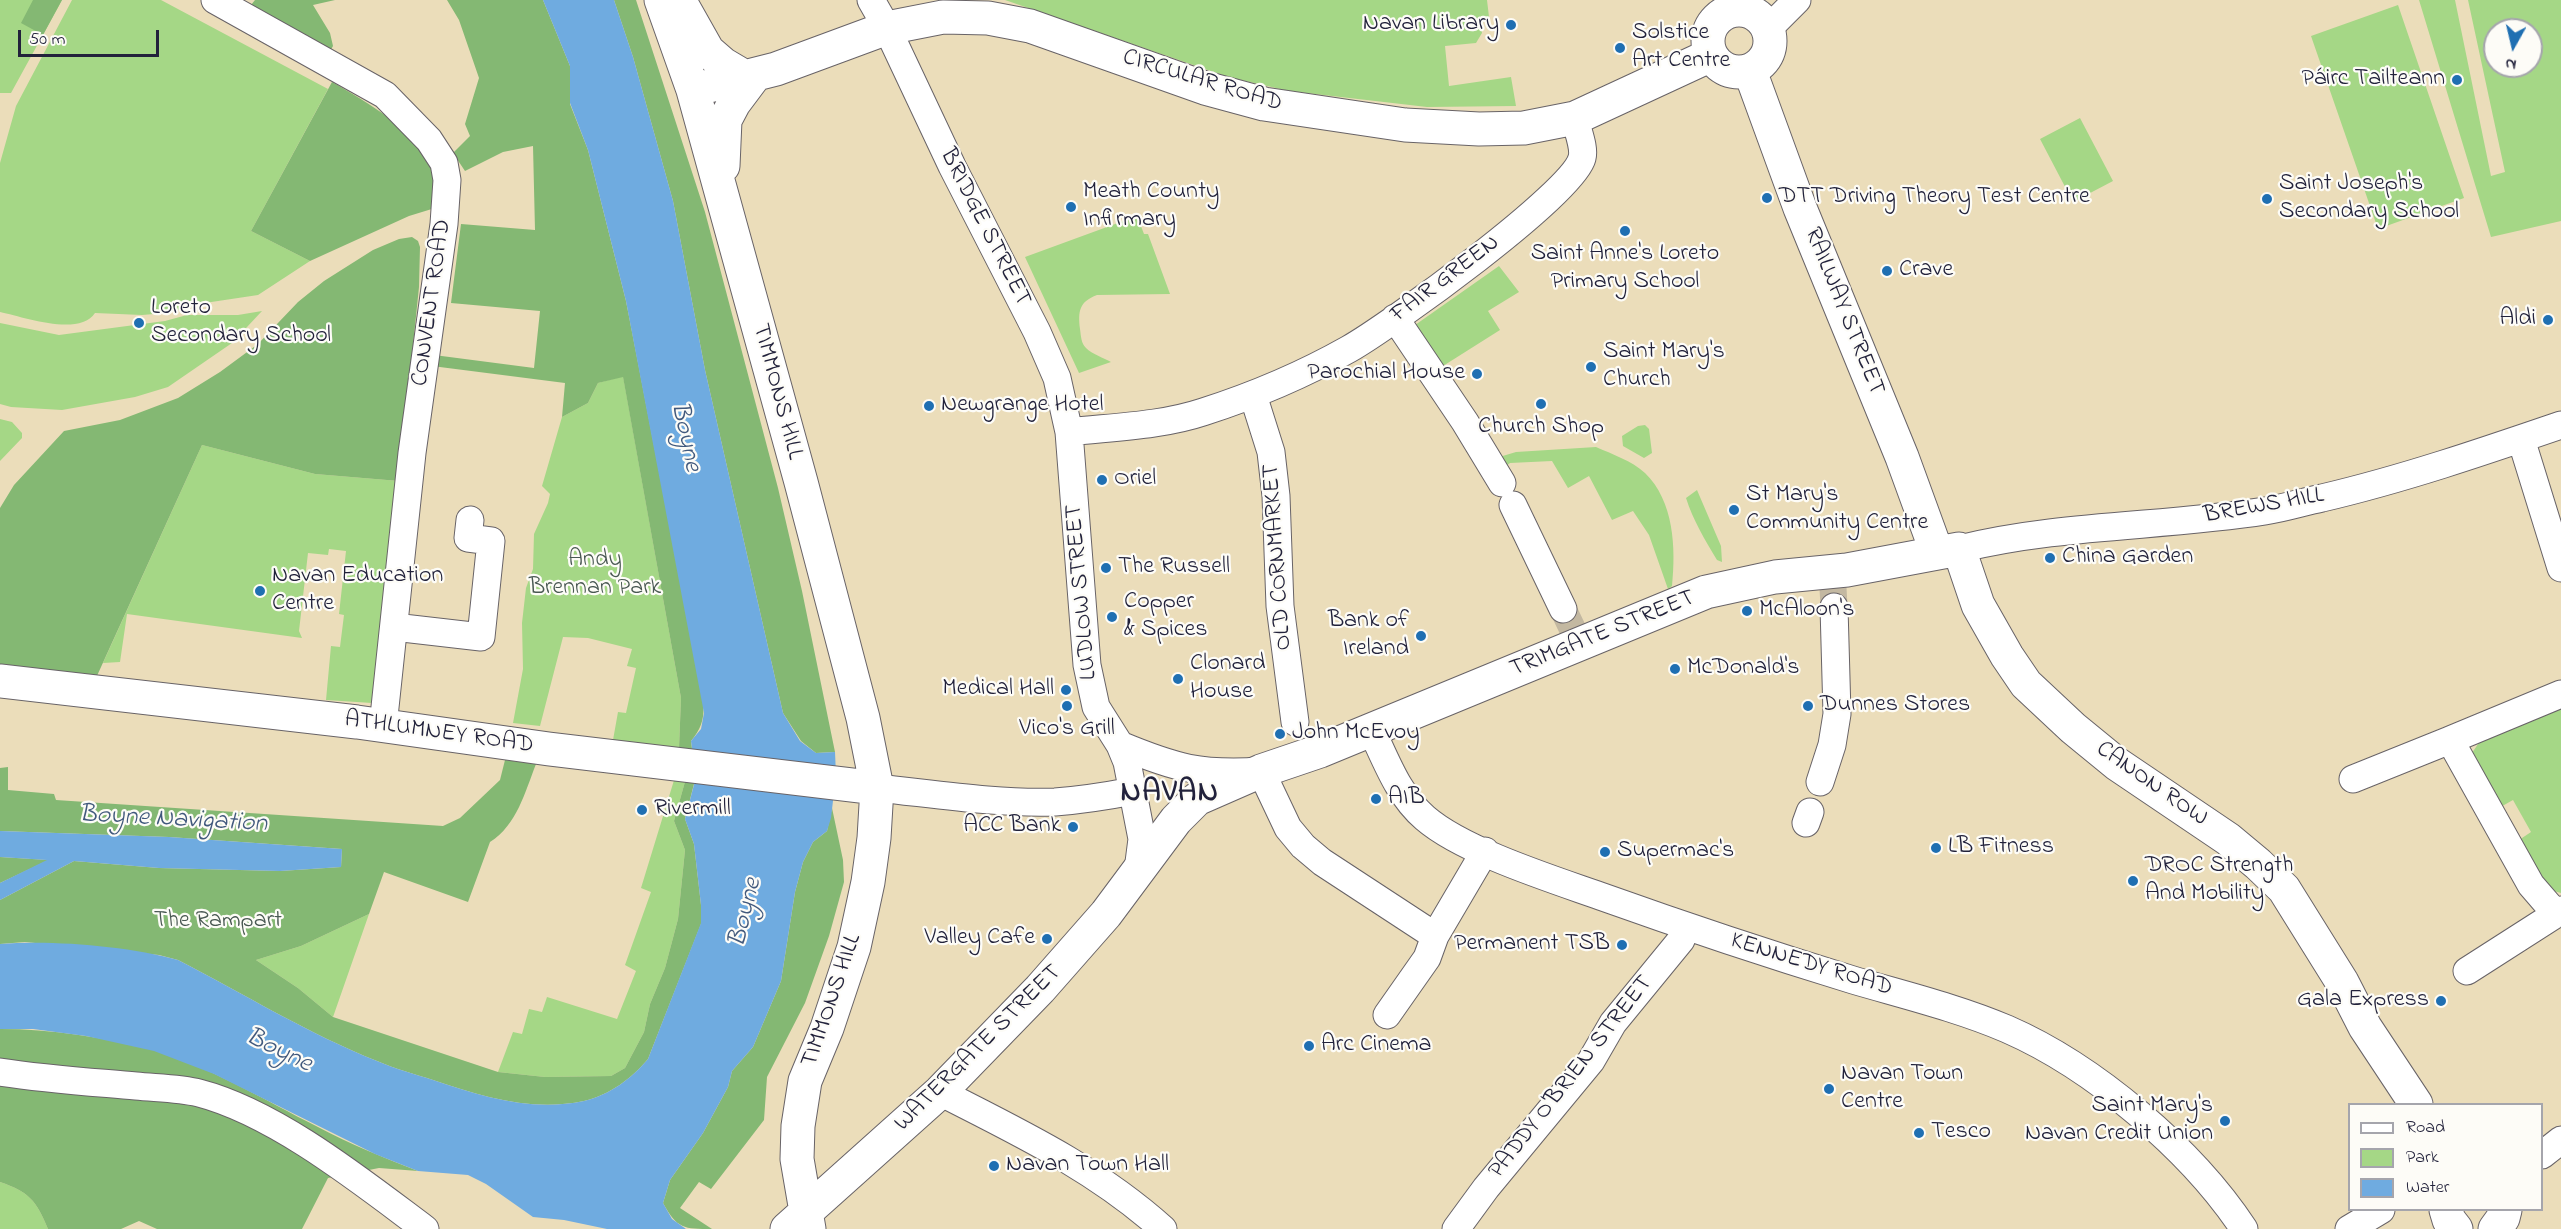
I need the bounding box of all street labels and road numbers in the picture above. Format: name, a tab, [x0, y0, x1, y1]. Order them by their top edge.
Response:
street label: CIRCULAR ROAD	[1119, 44, 1285, 120]
street label: BRIDGE STREET	[932, 144, 1036, 312]
street label: CONVENT ROAD	[407, 218, 459, 388]
street label: RAILWAY STREET	[1796, 224, 1890, 400]
street label: FAIR GREEN	[1386, 230, 1506, 330]
street label: TIMMONS HILL	[744, 321, 808, 463]
street label: OLD CORNMARKET	[1258, 463, 1300, 651]
street label: BREWS HILL	[2202, 482, 2326, 532]
street label: LUDLOW STREET	[1061, 503, 1105, 681]
street label: TRIMGATE STREET	[1506, 585, 1700, 685]
street label: ATHLUMNEY ROAD	[343, 706, 535, 762]
street label: CANON ROW	[2089, 736, 2213, 834]
street label: KENNEDY ROAD	[1727, 928, 1895, 1004]
street label: TIMMONS HILL	[797, 930, 869, 1072]
street label: WATERGATE STREET	[889, 959, 1069, 1139]
street label: PADDY O'BRIEN STREET	[1484, 971, 1660, 1185]

